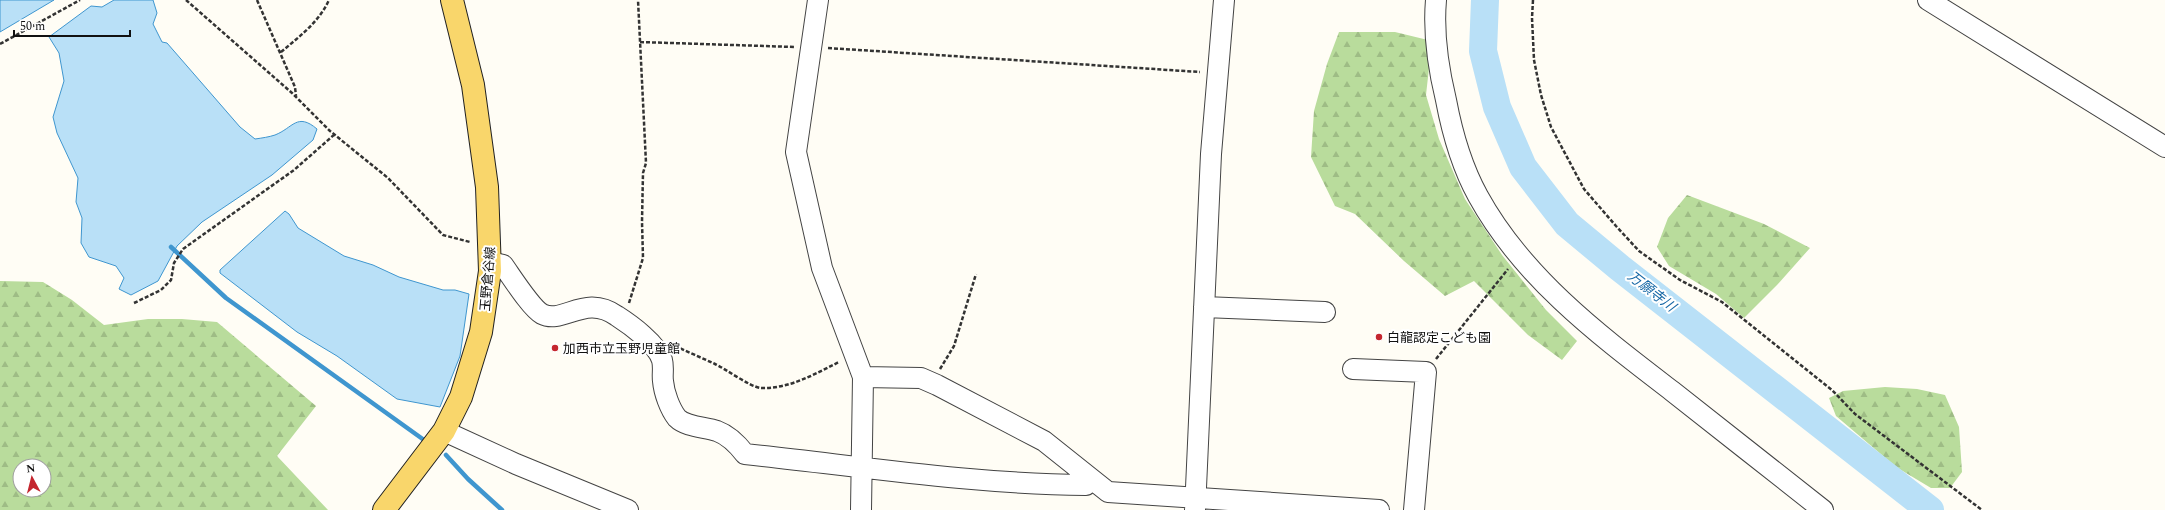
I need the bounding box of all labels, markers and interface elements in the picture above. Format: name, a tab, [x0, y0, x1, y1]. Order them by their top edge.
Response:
scale bar	[14, 12, 130, 38]
text: 50 m	[20, 17, 45, 36]
street label: 玉野倉谷線	[475, 246, 501, 312]
water label: 万願寺川	[1623, 266, 1682, 318]
place label: 白龍認定こども園	[1387, 328, 1491, 348]
marker: 白龍認定こども園	[1374, 332, 1384, 342]
place label: 加西市立玉野児童館	[563, 339, 680, 359]
marker: 加西市立玉野児童館	[550, 343, 560, 353]
north arrow	[12, 458, 52, 498]
text: N	[25, 460, 36, 478]

